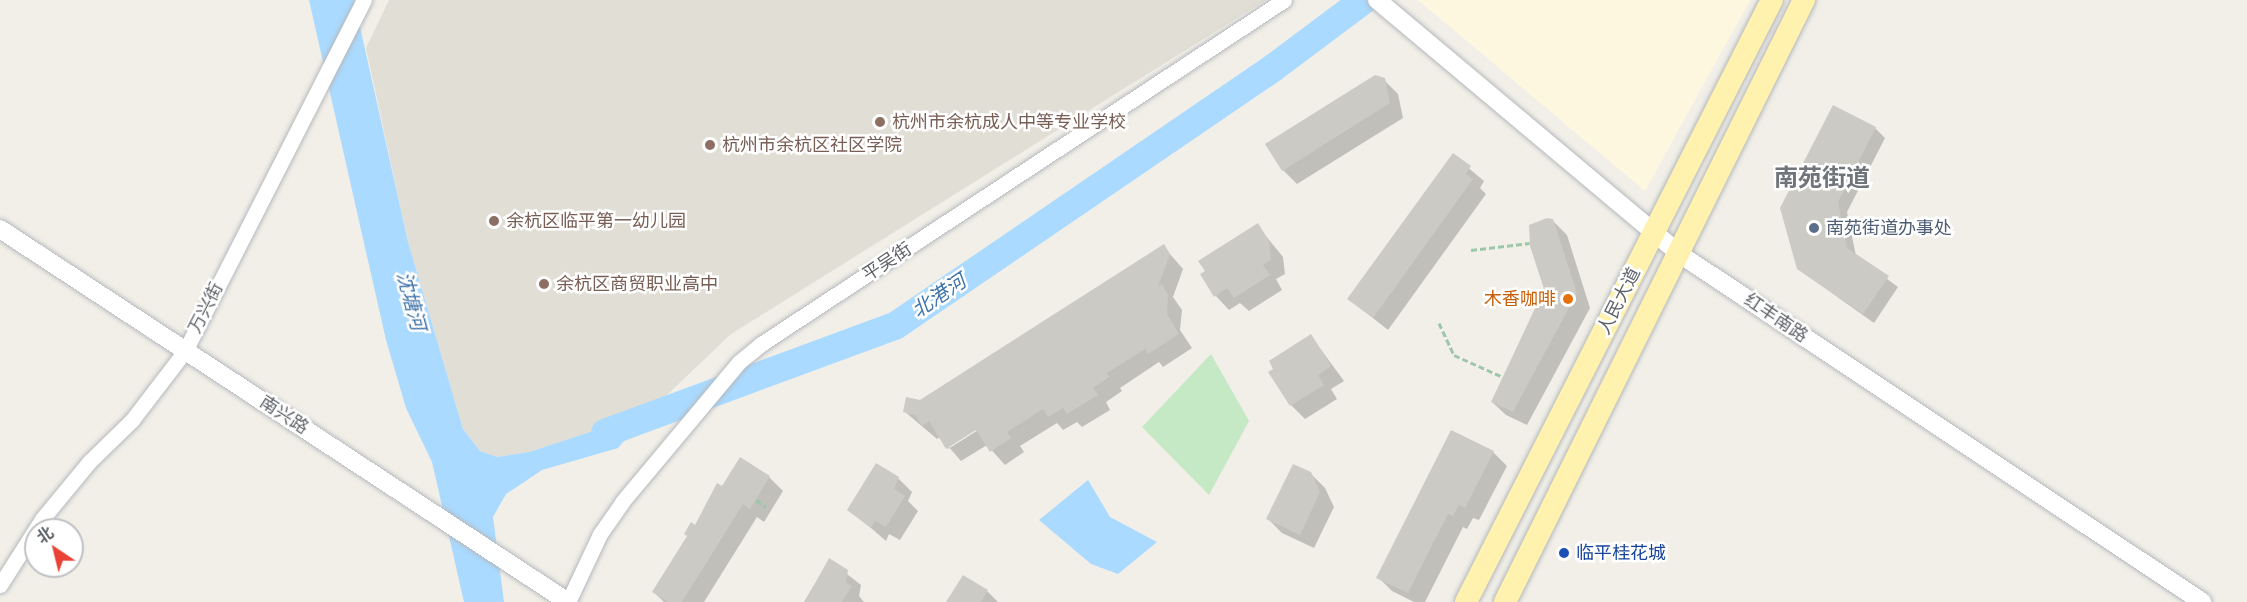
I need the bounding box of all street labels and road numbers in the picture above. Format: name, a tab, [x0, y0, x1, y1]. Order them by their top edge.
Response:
street label: 平吴街	[858, 238, 916, 286]
street label: 人民大道	[1593, 264, 1645, 338]
street label: 万兴街	[184, 279, 228, 337]
street label: 红丰南路	[1740, 289, 1812, 347]
street label: 南兴路	[255, 391, 313, 439]

